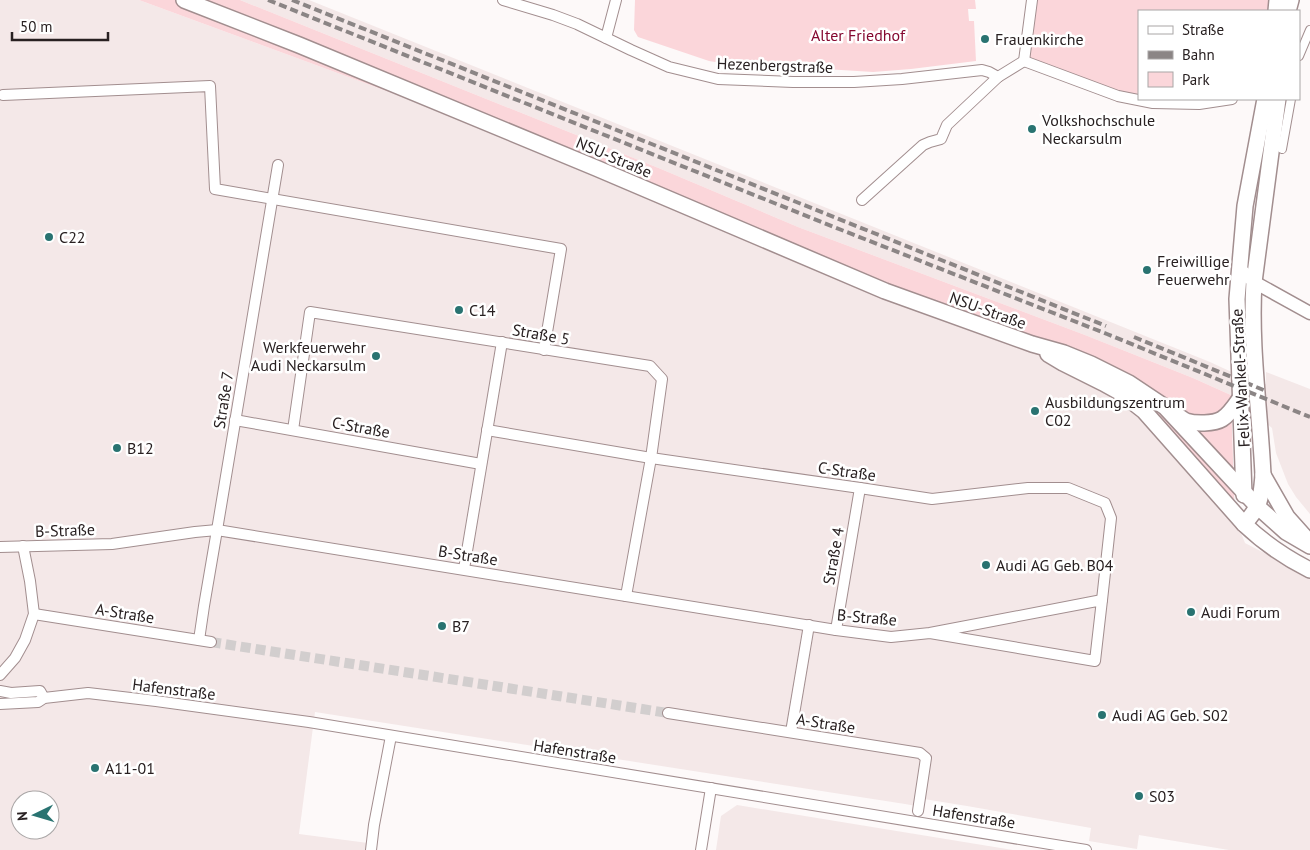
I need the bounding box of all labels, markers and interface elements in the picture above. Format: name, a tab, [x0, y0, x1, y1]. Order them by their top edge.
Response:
scale bar	[12, 10, 109, 42]
legend	[1138, 10, 1300, 100]
text: 50 m	[20, 17, 53, 36]
text: Straße	[1182, 20, 1224, 39]
park label: Alter Friedhof	[811, 25, 906, 45]
place label: Frauenkirche	[995, 29, 1084, 49]
marker: Frauenkirche	[979, 33, 991, 45]
text: Bahn	[1182, 45, 1215, 64]
street label: Hezenbergstraße	[716, 53, 834, 77]
text: Park	[1182, 70, 1210, 89]
place label: Volkshochschule Neckarsulm	[1041, 110, 1155, 148]
marker: Volkshochschule Neckarsulm	[1026, 123, 1038, 135]
street label: NSU-Straße	[573, 132, 655, 182]
place label: C22	[59, 227, 86, 247]
marker: C22	[43, 231, 55, 243]
place label: Freiwillige Feuerwehr	[1157, 251, 1230, 289]
marker: Freiwillige Feuerwehr	[1141, 264, 1153, 276]
street label: NSU-Straße	[947, 287, 1029, 333]
place label: C14	[469, 300, 496, 320]
marker: C14	[453, 304, 465, 316]
street label: Felix-Wankel-Straße	[1226, 308, 1254, 448]
street label: Straße 5	[511, 319, 571, 349]
place label: Werkfeuerwehr Audi Neckarsulm	[251, 337, 367, 375]
marker: Werkfeuerwehr Audi Neckarsulm	[370, 350, 382, 362]
street label: Straße 7	[209, 370, 237, 430]
place label: Ausbildungszentrum C02	[1045, 392, 1185, 430]
marker: Ausbildungszentrum C02	[1029, 405, 1041, 417]
street label: C-Straße	[330, 412, 392, 442]
place label: B12	[127, 438, 154, 458]
marker: B12	[111, 442, 123, 454]
street label: C-Straße	[817, 457, 877, 485]
street label: B-Straße	[35, 519, 95, 541]
street label: Straße 4	[818, 525, 848, 586]
street label: B-Straße	[437, 540, 499, 570]
place label: Audi AG Geb. B04	[996, 555, 1114, 575]
marker: Audi AG Geb. B04	[980, 559, 992, 571]
street label: A-Straße	[94, 598, 156, 628]
place label: Audi Forum	[1201, 602, 1280, 622]
street label: B-Straße	[836, 604, 898, 630]
marker: Audi Forum	[1185, 606, 1197, 618]
place label: B7	[452, 616, 470, 636]
marker: B7	[436, 620, 448, 632]
street label: Hafenstraße	[131, 674, 217, 704]
place label: Audi AG Geb. S02	[1112, 705, 1228, 725]
street label: A-Straße	[795, 708, 857, 738]
marker: Audi AG Geb. S02	[1096, 709, 1108, 721]
street label: Hafenstraße	[532, 735, 618, 767]
place label: A11-01	[105, 758, 155, 778]
marker: A11-01	[89, 762, 101, 774]
place label: S03	[1149, 786, 1175, 806]
north arrow	[10, 790, 60, 840]
marker: S03	[1133, 790, 1145, 802]
street label: Hafenstraße	[931, 800, 1017, 832]
text: N	[13, 811, 31, 822]

